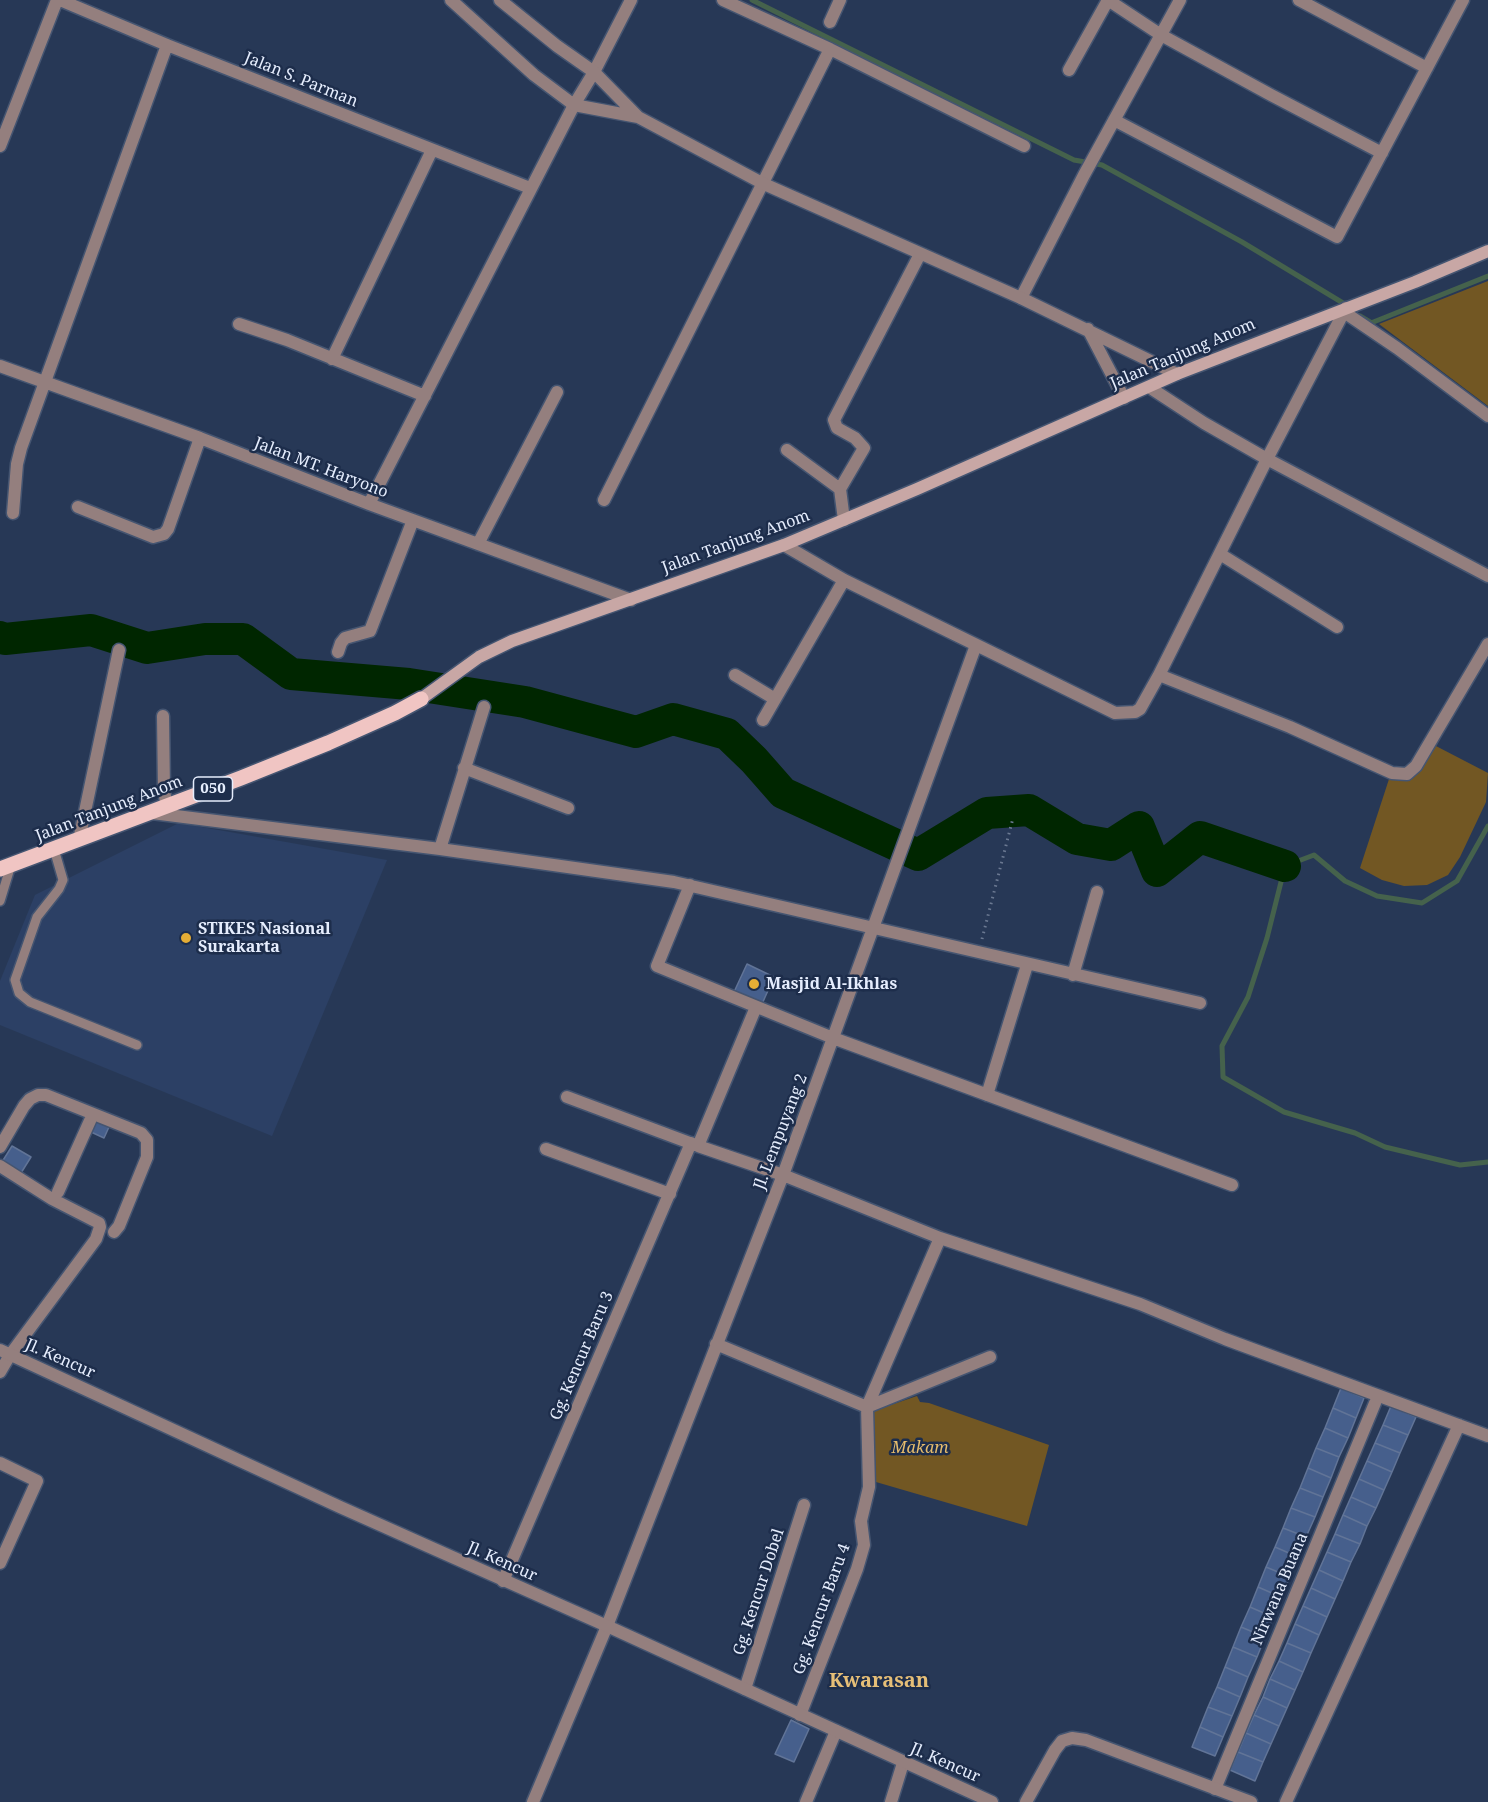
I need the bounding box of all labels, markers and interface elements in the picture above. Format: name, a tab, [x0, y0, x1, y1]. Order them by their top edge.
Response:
street label: Jalan S. Parman	[241, 48, 361, 112]
street label: Jalan Tanjung Anom	[1108, 315, 1258, 393]
street label: Jalan MT. Haryono	[251, 434, 391, 502]
street label: Jalan Tanjung Anom	[660, 506, 812, 578]
street label: Jalan Tanjung Anom	[33, 772, 185, 846]
road number: 050	[194, 777, 232, 801]
place label: STIKES Nasional Surakarta	[198, 919, 331, 957]
marker: STIKES Nasional Surakarta	[179, 931, 193, 945]
place label: Masjid Al-Ikhlas	[766, 974, 897, 994]
marker: Masjid Al-Ikhlas	[747, 977, 761, 991]
street label: Jl. Lempuyang 2	[750, 1071, 812, 1193]
street label: Gg. Kencur Baru 3	[546, 1289, 618, 1423]
street label: Jl. Kencur	[22, 1335, 98, 1383]
park label: Makam	[892, 1438, 948, 1458]
street label: Gg. Kencur Dobel	[729, 1526, 789, 1658]
street label: Nirwana Buana	[1248, 1530, 1312, 1648]
street label: Jl. Kencur	[464, 1538, 540, 1586]
street label: Gg. Kencur Baru 4	[789, 1541, 855, 1677]
district label: Kwarasan	[829, 1669, 929, 1693]
street label: Jl. Kencur	[907, 1739, 983, 1787]

